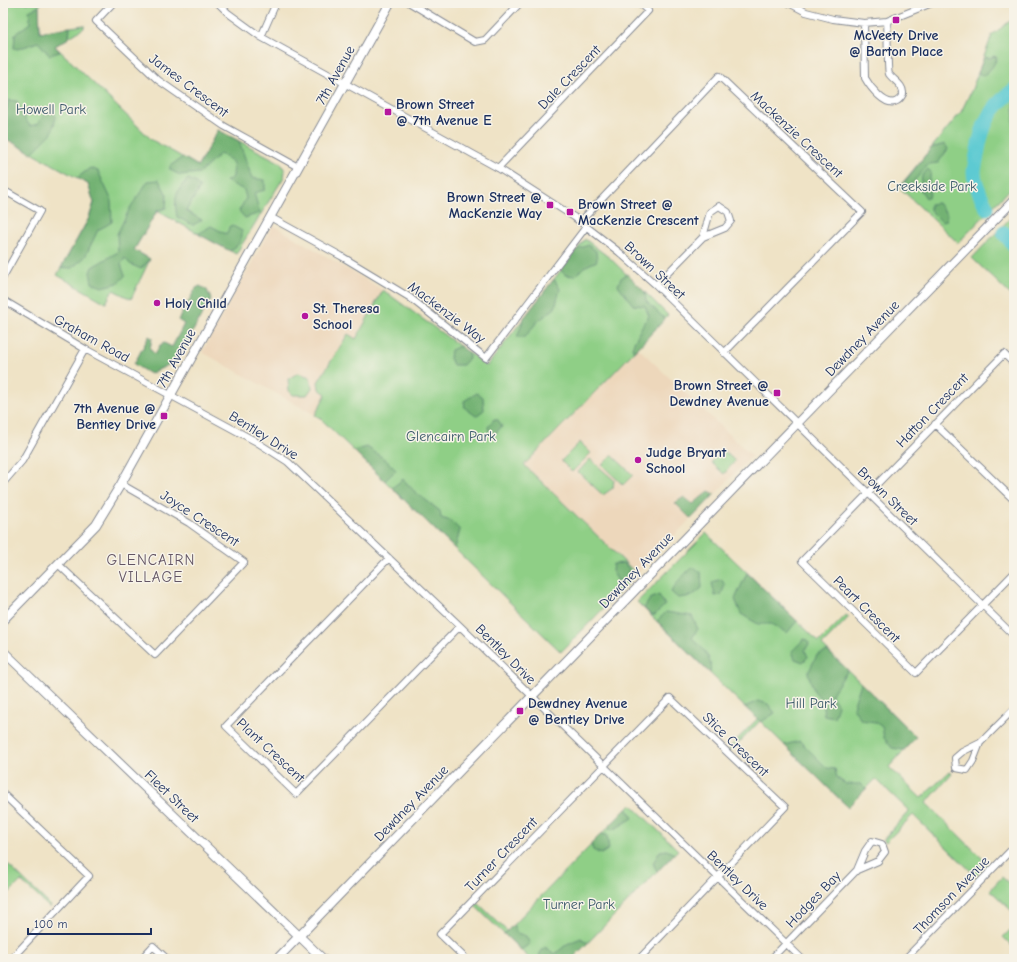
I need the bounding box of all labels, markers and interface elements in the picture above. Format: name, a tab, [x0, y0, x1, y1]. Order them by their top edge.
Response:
marker: McVeety Drive @ Barton Place	[891, 15, 901, 25]
place label: McVeety Drive @ Barton Place	[849, 27, 943, 60]
street label: Dale Crescent	[534, 41, 605, 113]
street label: 7th Avenue	[312, 43, 359, 108]
street label: James Crescent	[146, 50, 233, 121]
street label: Mackenzie Crescent	[747, 87, 847, 182]
place label: Brown Street @ 7th Avenue E	[396, 96, 492, 129]
park label: Howell Park	[16, 101, 86, 118]
marker: Brown Street @ 7th Avenue E	[383, 107, 393, 117]
park label: Creekside Park	[887, 178, 977, 195]
place label: Brown Street @ MacKenzie Way	[447, 189, 543, 222]
place label: Brown Street @ MacKenzie Crescent	[578, 196, 699, 229]
marker: Brown Street @ MacKenzie Way	[545, 200, 555, 210]
marker: Brown Street @ MacKenzie Crescent	[565, 207, 575, 217]
street label: Brown Street	[621, 238, 689, 304]
street label: Mackenzie Way	[405, 278, 489, 347]
place label: Holy Child	[165, 295, 227, 312]
street label: Dewdney Avenue	[822, 297, 903, 380]
marker: Holy Child	[152, 298, 162, 308]
place label: St. Theresa School	[313, 300, 380, 333]
street label: Graham Road	[51, 311, 133, 366]
marker: St. Theresa School	[300, 311, 310, 321]
street label: 7th Avenue	[153, 326, 200, 391]
street label: Hatton Crescent	[893, 369, 973, 451]
place label: Brown Street @ Dewdney Avenue	[670, 377, 769, 410]
marker: Brown Street @ Dewdney Avenue	[772, 388, 782, 398]
place label: 7th Avenue @ Bentley Drive	[74, 400, 156, 433]
street label: Bentley Drive	[226, 407, 302, 463]
marker: 7th Avenue @ Bentley Drive	[159, 411, 169, 421]
park label: Glencairn Park	[406, 428, 496, 445]
place label: Judge Bryant School	[646, 444, 727, 477]
marker: Judge Bryant School	[633, 455, 643, 465]
street label: Brown Street	[854, 463, 922, 530]
street label: Joyce Crescent	[157, 487, 243, 551]
street label: Dewdney Avenue	[596, 529, 677, 612]
district label: GLENCAIRN VILLAGE	[107, 551, 195, 586]
street label: Peart Crescent	[830, 572, 904, 647]
street label: Bentley Drive	[472, 621, 539, 688]
place label: Dewdney Avenue @ Bentley Drive	[528, 695, 628, 728]
park label: Hill Park	[786, 695, 837, 712]
marker: Dewdney Avenue @ Bentley Drive	[515, 706, 525, 716]
street label: Stice Crescent	[699, 709, 773, 781]
street label: Plant Crescent	[233, 715, 309, 787]
street label: Dewdney Avenue	[371, 762, 452, 845]
street label: Fleet Street	[141, 766, 203, 827]
street label: Turner Crescent	[461, 813, 542, 895]
street label: Bentley Drive	[703, 847, 772, 914]
street label: Thomson Avenue	[910, 853, 993, 938]
street label: Hodges Bay	[782, 867, 845, 931]
park label: Turner Park	[543, 896, 615, 913]
scale bar	[28, 910, 151, 936]
text: 100 m	[34, 917, 67, 931]

